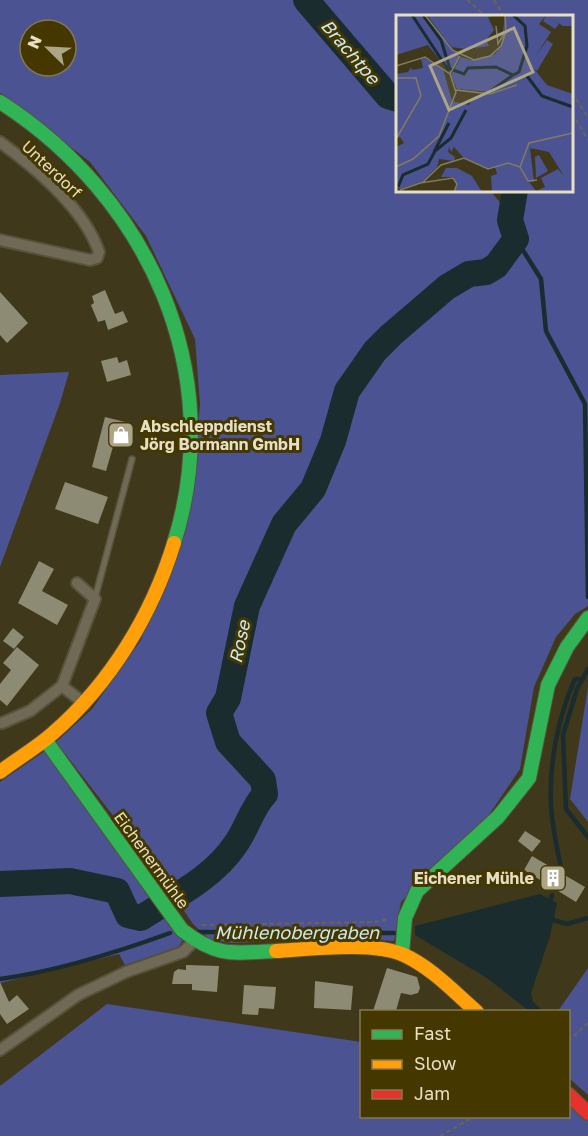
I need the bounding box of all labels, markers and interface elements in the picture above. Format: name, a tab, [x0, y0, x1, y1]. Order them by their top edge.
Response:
water label: Brachtpe	[317, 15, 386, 89]
inset map	[396, 15, 573, 192]
north arrow	[18, 18, 78, 78]
text: N	[23, 32, 46, 52]
street label: Unterdorf	[18, 136, 86, 202]
place label: Abschleppdienst Jörg Bormann GmbH	[140, 416, 300, 454]
shop icon: Abschleppdienst Jörg Bormann GmbH	[106, 420, 136, 450]
water label: Rose	[224, 617, 255, 665]
street label: Eichenermühle	[110, 808, 194, 912]
building icon: Eichener Mühle	[538, 863, 568, 893]
place label: Eichener Mühle	[414, 868, 534, 888]
water label: Mühlenobergraben	[215, 921, 380, 943]
legend	[360, 1010, 570, 1118]
text: Fast	[414, 1022, 451, 1044]
text: Slow	[414, 1052, 457, 1074]
text: Jam	[414, 1082, 450, 1104]

